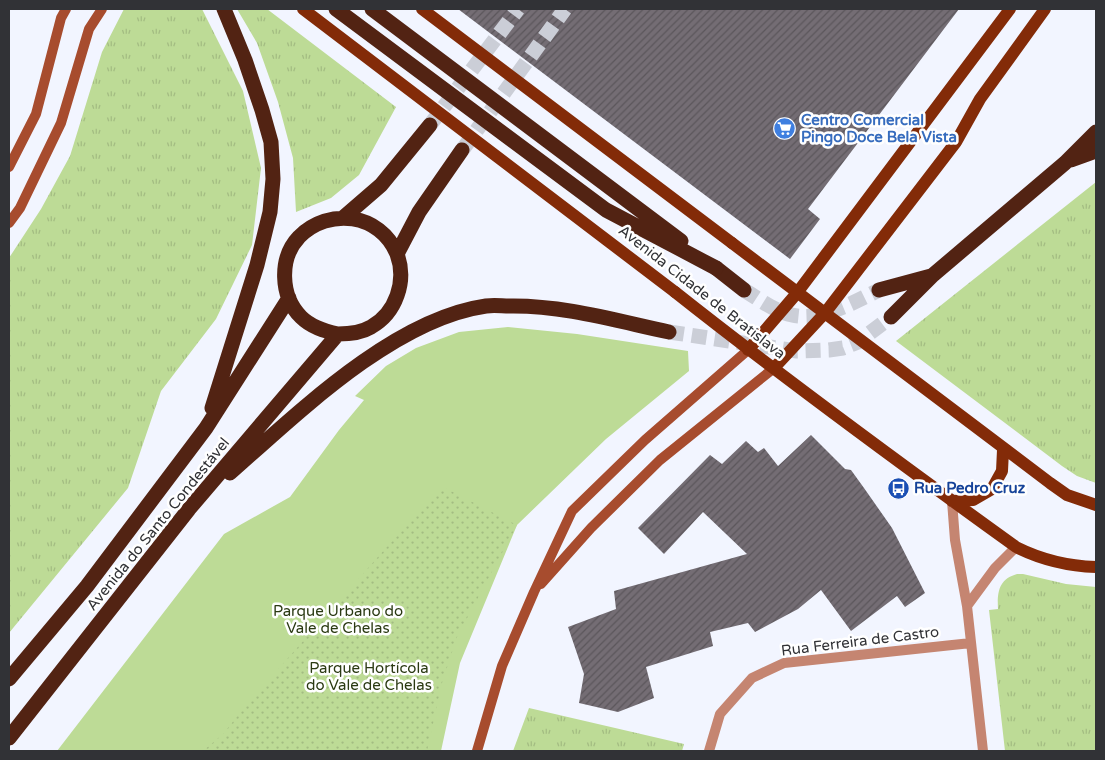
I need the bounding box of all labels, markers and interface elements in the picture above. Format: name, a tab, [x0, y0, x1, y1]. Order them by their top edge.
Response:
place label: Centro Comercial Pingo Doce Bela Vista	[801, 111, 957, 147]
supermarket icon: Centro Comercial Pingo Doce Bela Vista	[773, 117, 797, 141]
street label: Avenida Cidade de Bratislava	[615, 221, 789, 363]
street label: Avenida do Santo Condestável	[83, 434, 233, 614]
bus stop icon: Rua Pedro Cruz	[886, 476, 910, 500]
place label: Rua Pedro Cruz	[914, 479, 1026, 497]
park label: Parque Urbano do Vale de Chelas	[273, 602, 403, 637]
street label: Rua Ferreira de Castro	[780, 622, 940, 660]
park label: Parque Hortícola do Vale de Chelas	[306, 659, 432, 694]

